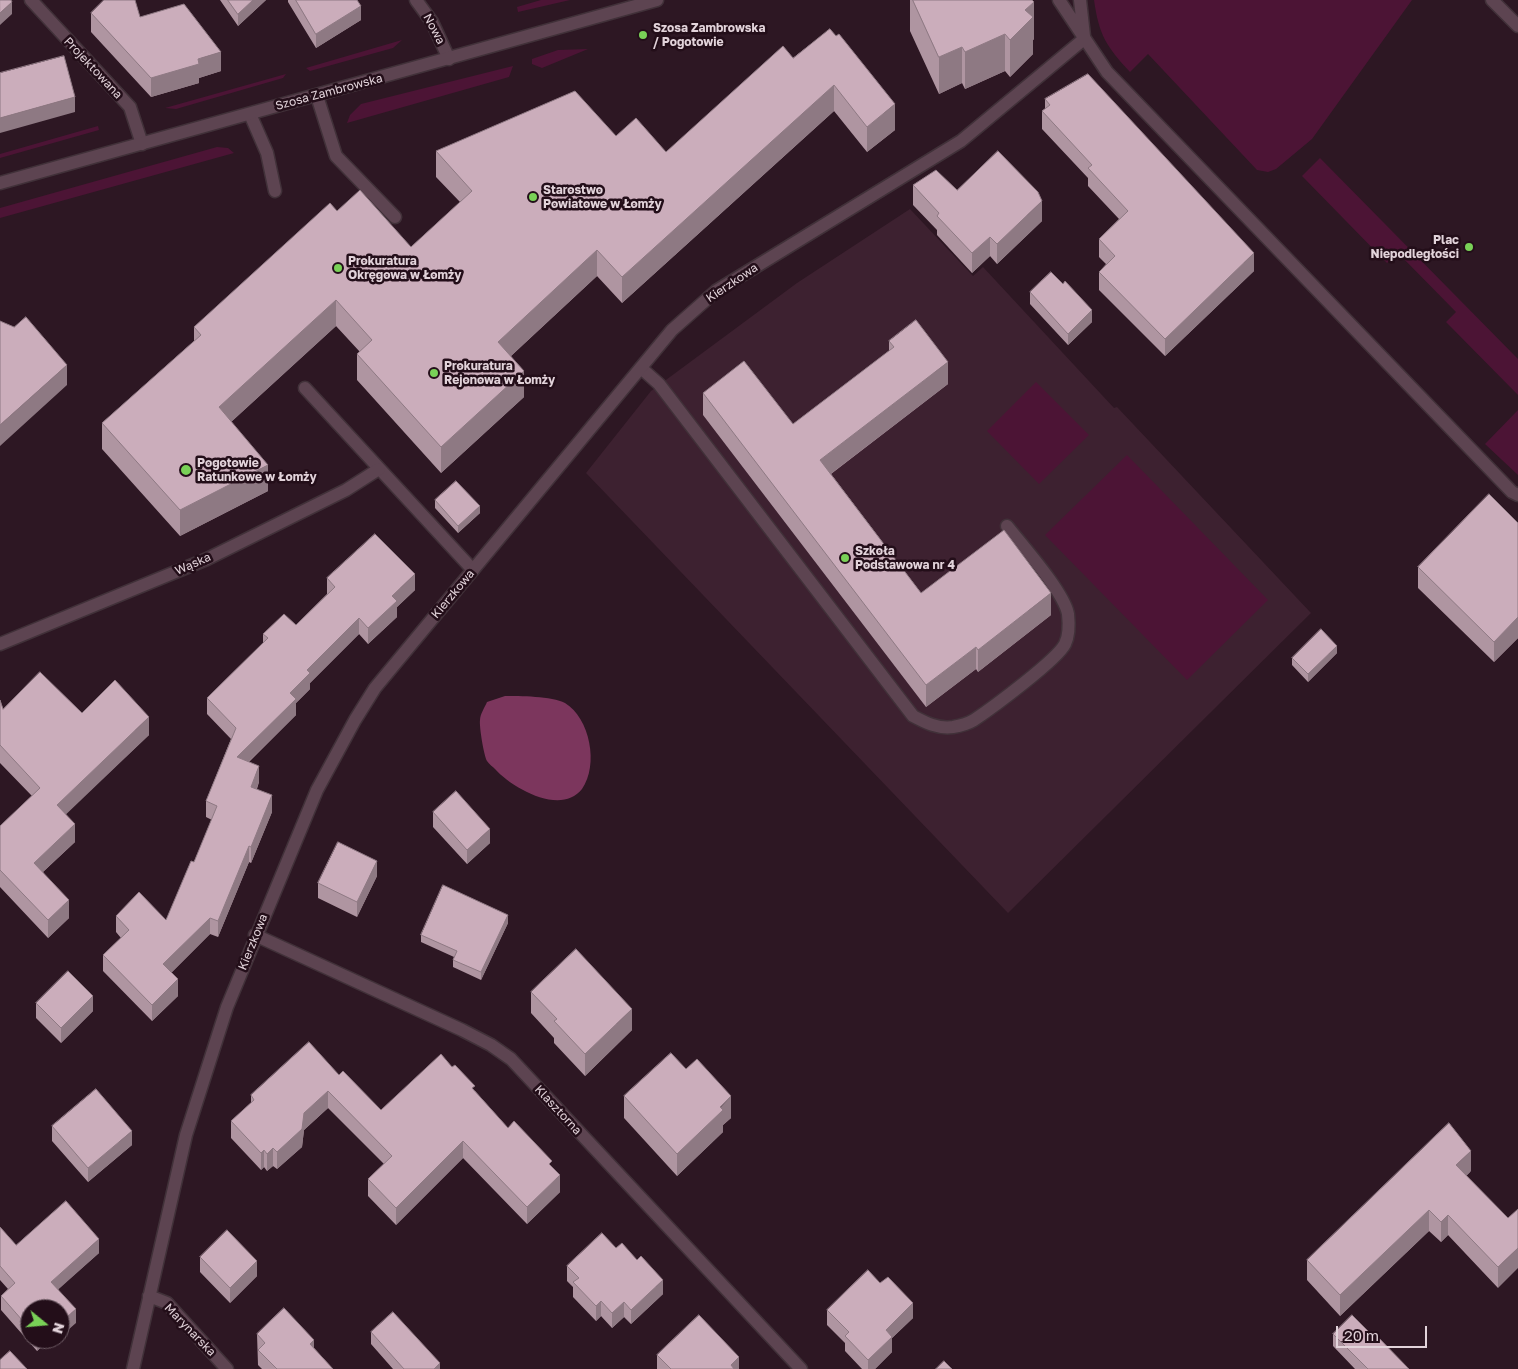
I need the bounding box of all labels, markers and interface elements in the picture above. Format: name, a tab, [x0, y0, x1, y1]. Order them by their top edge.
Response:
street label: Nowa	[420, 11, 448, 47]
place label: Szosa Zambrowska / Pogotowie	[653, 21, 765, 49]
marker: Szosa Zambrowska / Pogotowie	[637, 29, 649, 41]
street label: Projektowana	[61, 34, 125, 102]
street label: Szosa Zambrowska	[274, 71, 384, 113]
place label: Starostwo Powiatowe w Łomży	[543, 183, 662, 211]
marker: Starostwo Powiatowe w Łomży	[527, 191, 539, 203]
place label: Plac Niepodległości	[1371, 233, 1459, 261]
marker: Plac Niepodległości	[1463, 241, 1475, 253]
place label: Prokuratura Okręgowa w Łomży	[348, 254, 461, 282]
street label: Kierzkowa	[703, 260, 761, 306]
marker: Prokuratura Okręgowa w Łomży	[332, 262, 344, 274]
place label: Prokuratura Rejonowa w Łomży	[444, 359, 555, 387]
marker: Prokuratura Rejonowa w Łomży	[428, 367, 440, 379]
place label: Pogotowie Ratunkowe w Łomży	[197, 456, 317, 484]
marker: Pogotowie Ratunkowe w Łomży	[179, 463, 193, 477]
place label: Szkoła Podstawowa nr 4	[855, 544, 955, 572]
street label: Wąska	[173, 550, 213, 578]
marker: Szkoła Podstawowa nr 4	[839, 552, 851, 564]
street label: Kierzkowa	[428, 567, 478, 621]
street label: Kierzkowa	[235, 912, 271, 972]
street label: Klasztorna	[531, 1082, 585, 1138]
north arrow	[20, 1299, 70, 1349]
street label: Marynarska	[161, 1301, 219, 1359]
scale bar	[1338, 1316, 1429, 1348]
text: N	[49, 1321, 69, 1336]
text: 20 m	[1344, 1326, 1379, 1344]

